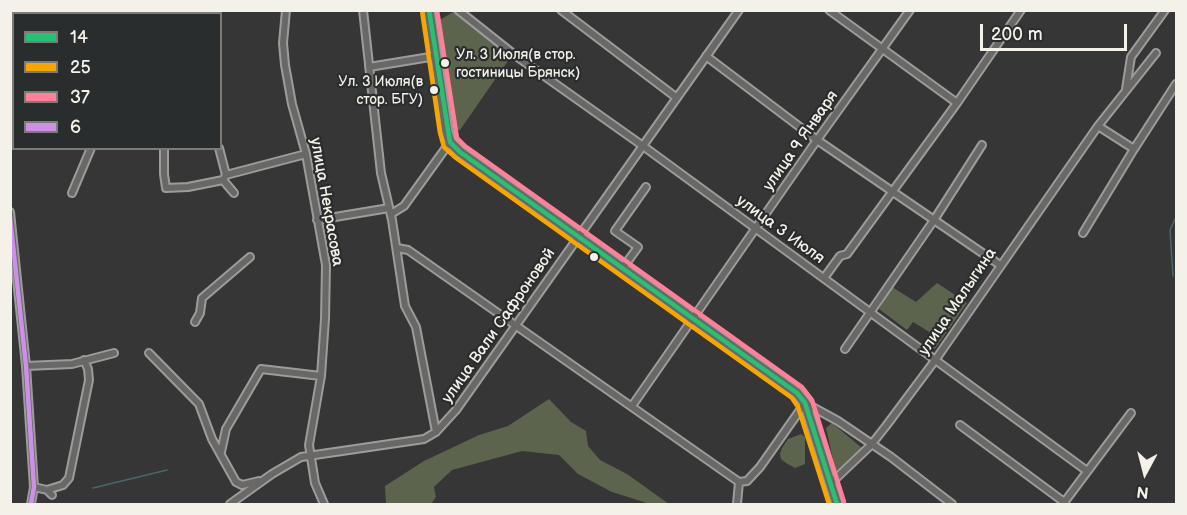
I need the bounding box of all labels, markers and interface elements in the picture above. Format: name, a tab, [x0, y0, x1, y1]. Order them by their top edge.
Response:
legend	[12, 12, 222, 150]
scale bar	[983, 12, 1130, 50]
text: 200 m	[991, 24, 1043, 45]
text: 14	[70, 27, 88, 48]
place label: Ул. 3 Июля(в стор. гостиницы Брянск)	[456, 47, 580, 80]
text: 25	[70, 57, 91, 78]
marker: Ул. 3 Июля(в стор. гостиницы Брянск)	[439, 57, 451, 69]
place label: Ул. 3 Июля(в стор. БГУ)	[338, 74, 423, 106]
marker: Ул. 3 Июля(в стор. БГУ)	[428, 84, 440, 96]
text: 37	[70, 87, 90, 108]
street label: улица 9 Января	[759, 87, 843, 195]
text: 6	[70, 117, 81, 138]
street label: улица Некрасова	[305, 136, 347, 268]
street label: улица 3 Июля	[732, 192, 828, 268]
street label: улица Вали Сафроновой	[438, 245, 560, 407]
street label: улица Малыгина	[915, 245, 1001, 359]
unlabelled marker	[588, 251, 600, 263]
north arrow	[1115, 443, 1175, 503]
text: N	[1136, 481, 1150, 502]

